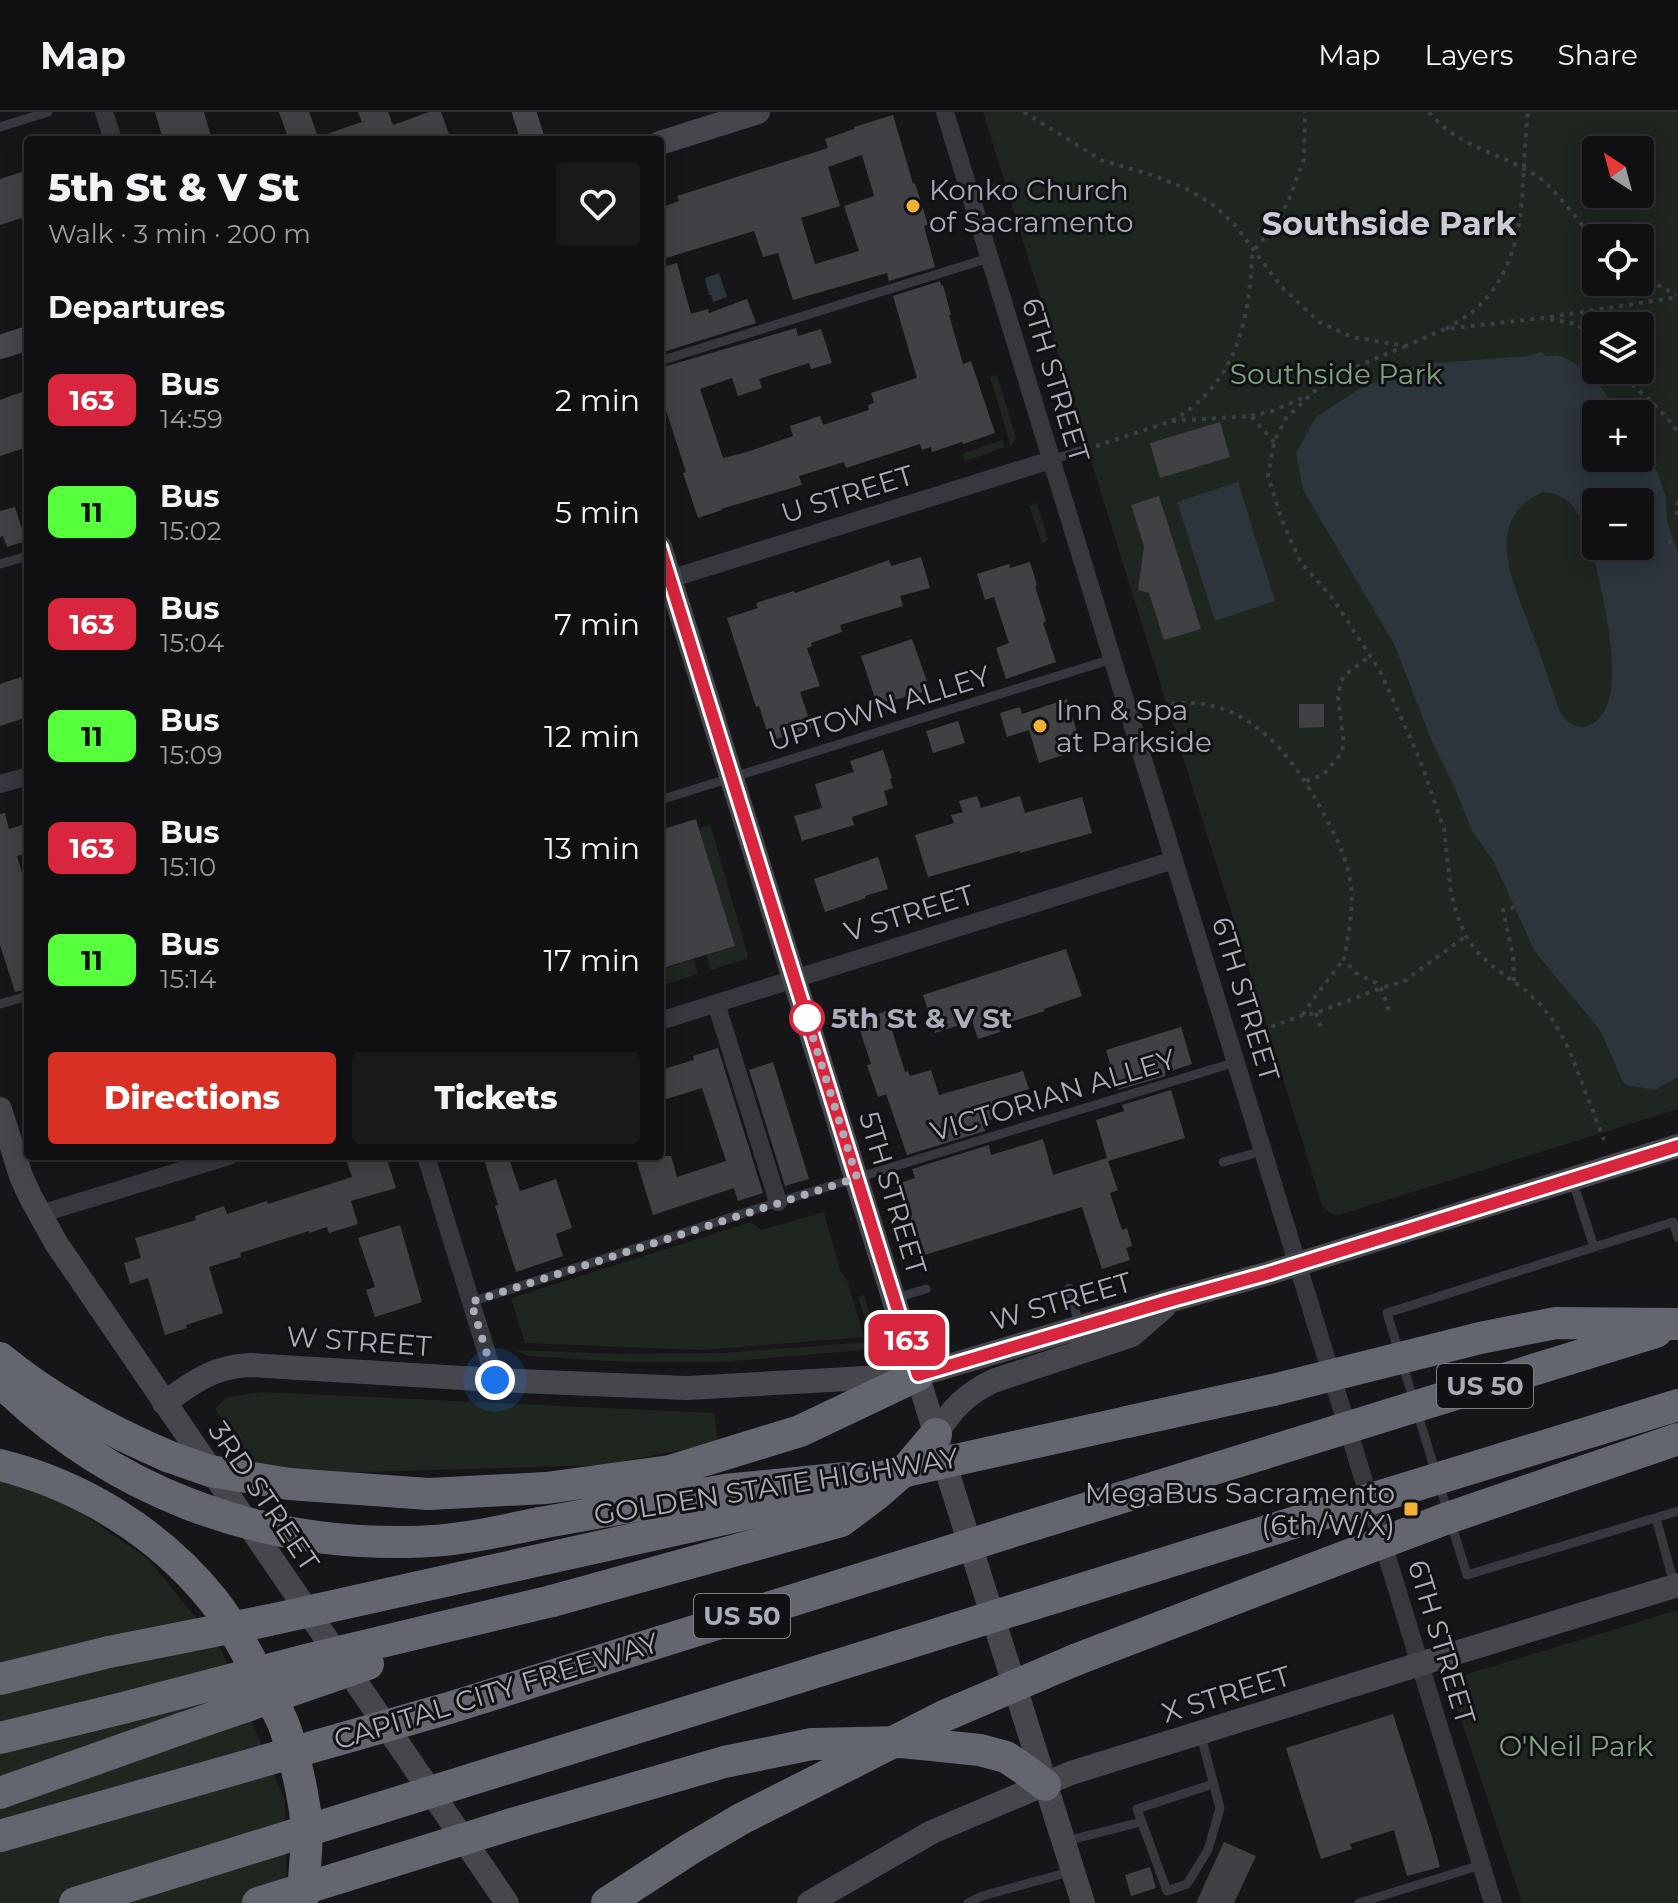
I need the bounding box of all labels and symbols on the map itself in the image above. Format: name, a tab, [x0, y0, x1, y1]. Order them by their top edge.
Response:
north arrow	[1582, 136, 1654, 208]
place label: Konko Church of Sacramento	[929, 173, 1133, 239]
marker: Konko Church of Sacramento	[904, 197, 922, 215]
district label: Southside Park	[1262, 204, 1517, 243]
street label: 6TH STREET	[1015, 294, 1097, 466]
park label: Southside Park	[1230, 357, 1442, 391]
street label: U STREET	[777, 458, 917, 530]
street label: UPTOWN ALLEY	[764, 658, 994, 758]
place label: Inn & Spa at Parkside	[1056, 693, 1212, 759]
marker: Inn & Spa at Parkside	[1031, 717, 1049, 735]
street label: V STREET	[840, 877, 978, 949]
street label: 6TH STREET	[1205, 913, 1287, 1085]
marker: 5th St & V St	[790, 1001, 824, 1035]
place label: 5th St & V St	[831, 1001, 1012, 1035]
street label: VICTORIAN ALLEY	[926, 1041, 1180, 1148]
street label: 5TH STREET	[852, 1107, 934, 1279]
street label: W STREET	[987, 1265, 1135, 1337]
line badge: 163	[861, 1314, 953, 1366]
street label: W STREET	[285, 1319, 433, 1363]
your location	[475, 1360, 515, 1400]
road number: US 50	[1437, 1364, 1533, 1408]
street label: 3RD STREET	[201, 1415, 327, 1577]
street label: GOLDEN STATE HIGHWAY	[591, 1440, 961, 1532]
place label: MegaBus Sacramento (6th/W/X)	[1085, 1476, 1395, 1542]
marker: MegaBus Sacramento (6th/W/X)	[1402, 1500, 1420, 1518]
street label: 6TH STREET	[1401, 1556, 1483, 1728]
road number: US 50	[694, 1594, 790, 1638]
street label: CAPITAL CITY FREEWAY	[329, 1625, 663, 1757]
street label: X STREET	[1158, 1658, 1294, 1730]
park label: O'Neil Park	[1499, 1729, 1654, 1763]

